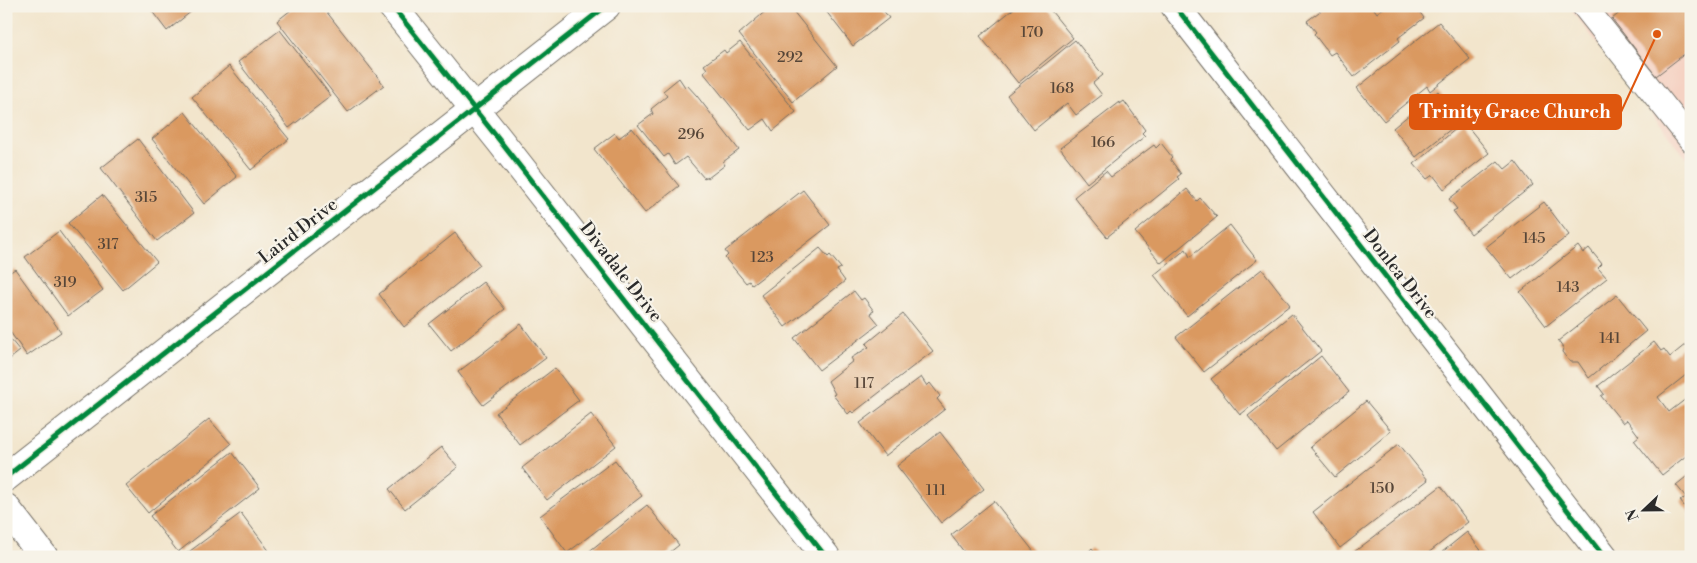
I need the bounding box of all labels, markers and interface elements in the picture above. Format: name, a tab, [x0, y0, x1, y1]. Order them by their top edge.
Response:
house number: 170	[1021, 23, 1043, 42]
house number: 292	[777, 48, 803, 67]
house number: 168	[1050, 79, 1074, 98]
callout: Trinity Grace Church	[1410, 95, 1621, 129]
text: Trinity Grace Church	[1419, 100, 1611, 124]
house number: 296	[678, 125, 704, 144]
house number: 166	[1091, 133, 1115, 152]
house number: 315	[135, 188, 157, 207]
street label: Laird Drive	[254, 193, 342, 269]
street label: Divadale Drive	[575, 217, 667, 327]
street label: Donlea Drive	[1358, 224, 1442, 324]
house number: 145	[1522, 229, 1546, 248]
house number: 317	[97, 235, 119, 254]
house number: 123	[750, 248, 774, 267]
house number: 319	[54, 273, 76, 292]
house number: 143	[1556, 278, 1580, 297]
house number: 141	[1599, 329, 1621, 348]
house number: 117	[854, 374, 875, 393]
house number: 150	[1370, 479, 1394, 498]
house number: 111	[926, 481, 947, 500]
north arrow	[1620, 486, 1670, 536]
text: N	[1622, 506, 1643, 523]

